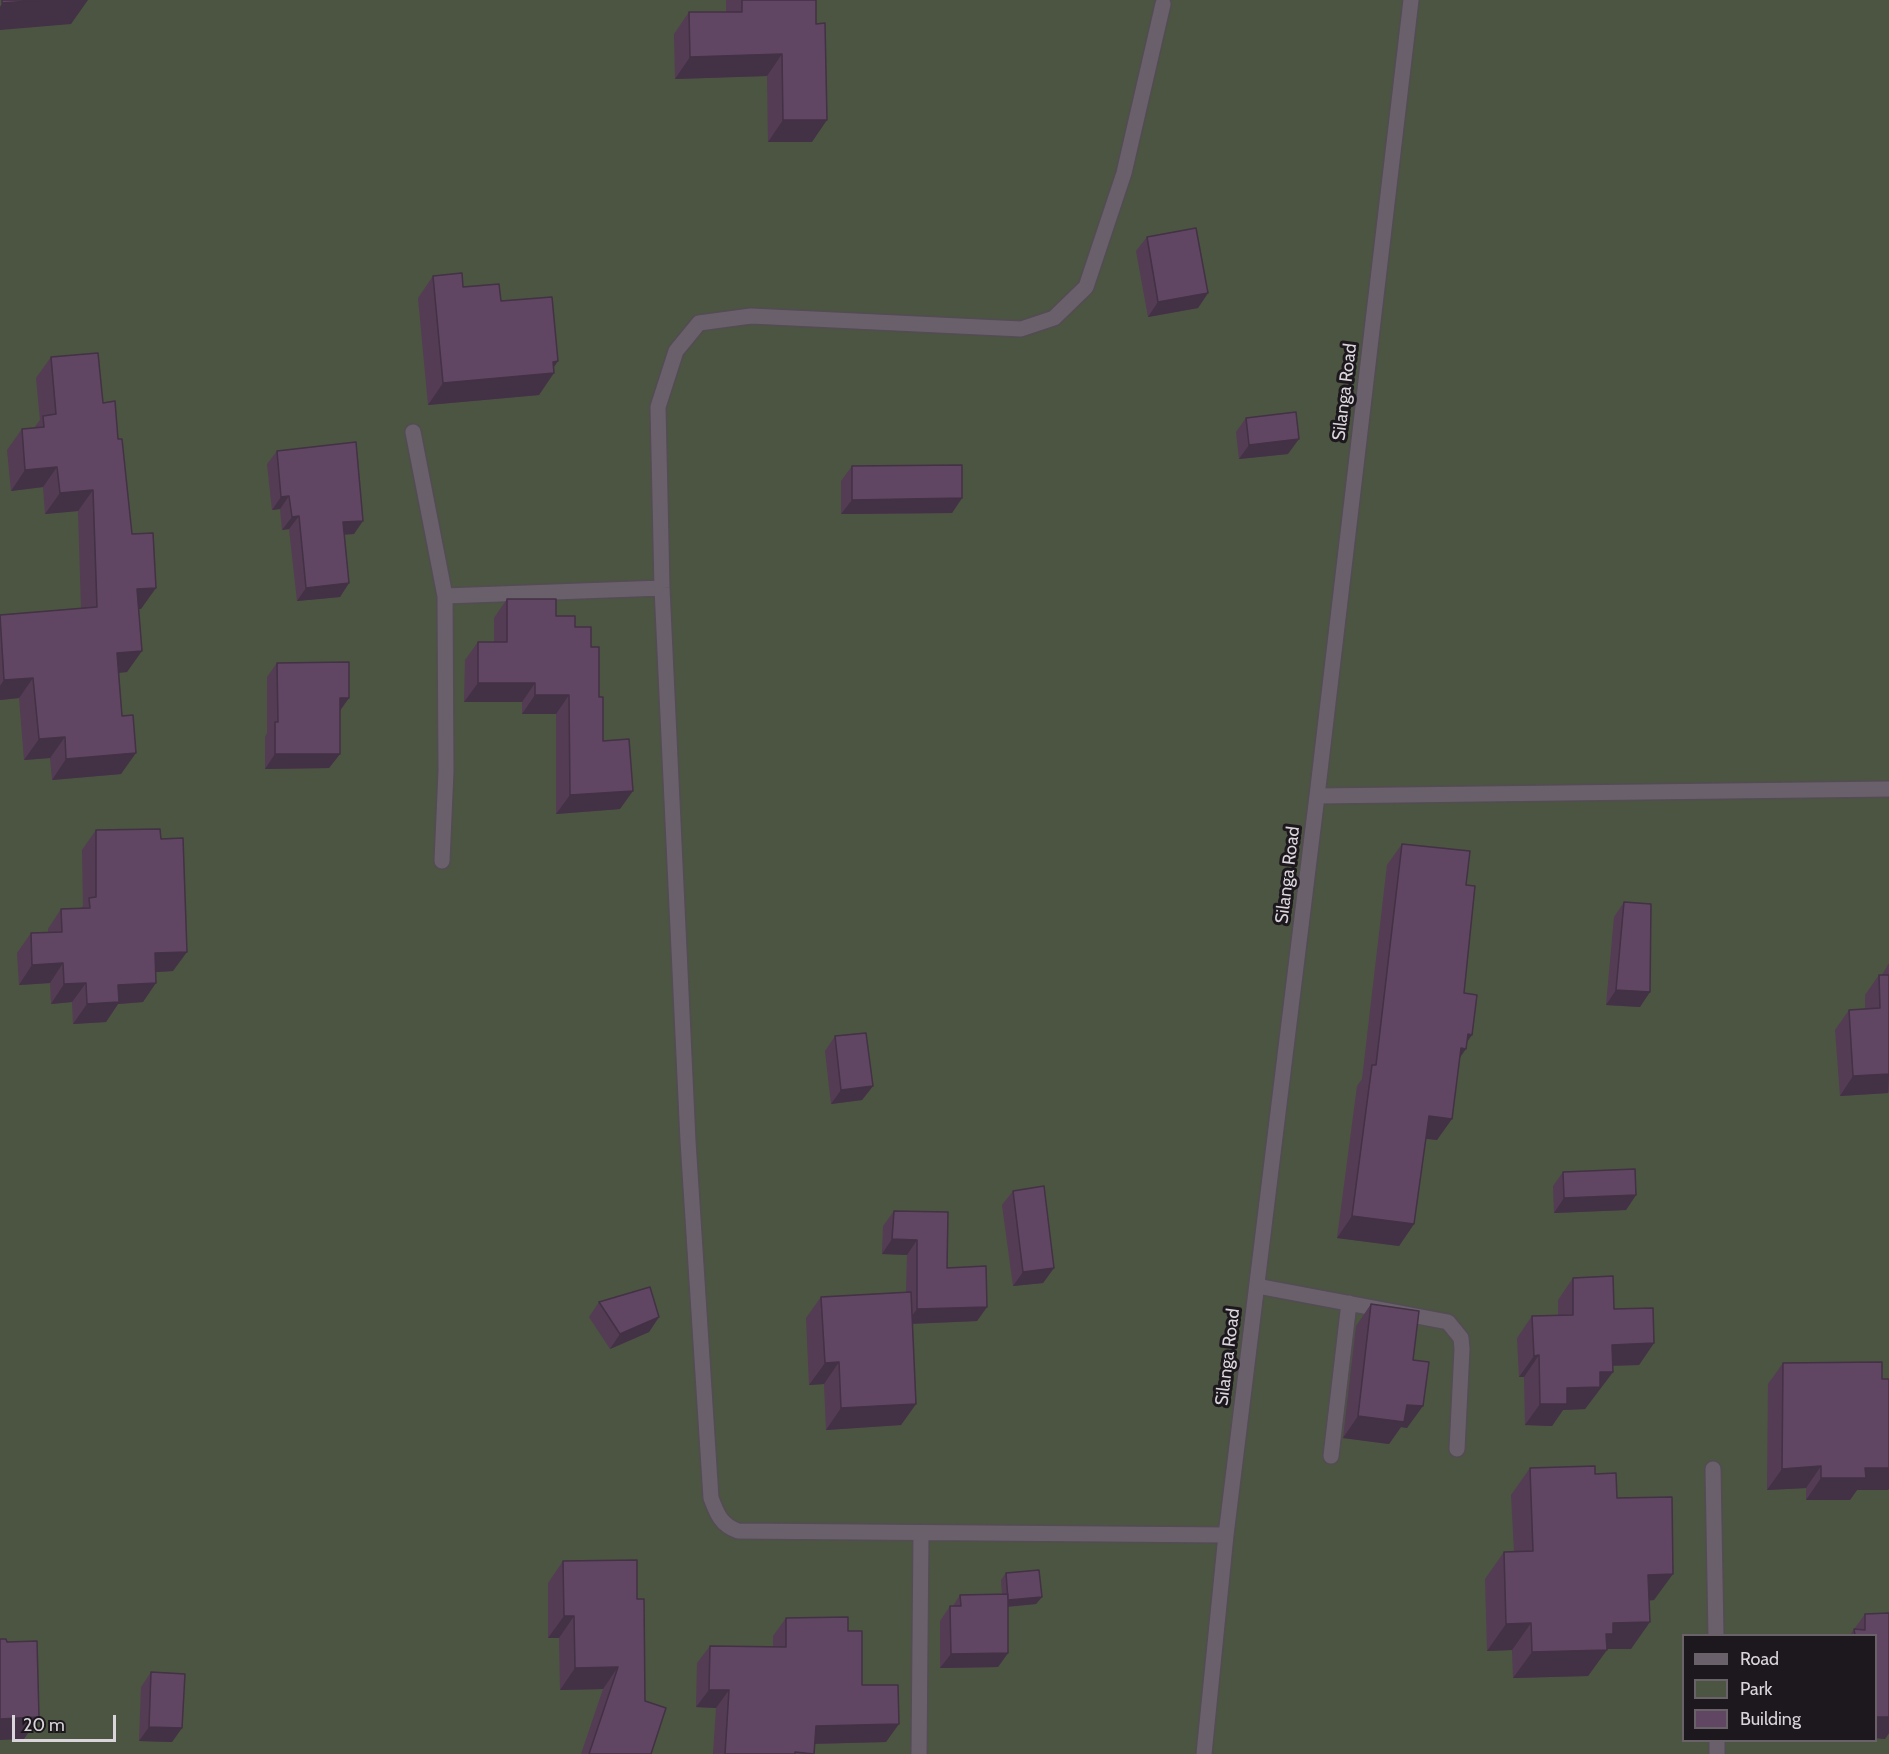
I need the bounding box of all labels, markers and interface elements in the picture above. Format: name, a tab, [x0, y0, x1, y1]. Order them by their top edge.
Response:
street label: Silanga Road	[1328, 342, 1362, 442]
street label: Silanga Road	[1271, 825, 1305, 925]
street label: Silanga Road	[1211, 1307, 1245, 1407]
legend	[1682, 1634, 1877, 1742]
text: Road	[1740, 1648, 1779, 1670]
text: Park	[1740, 1678, 1772, 1700]
scale bar	[15, 1703, 118, 1741]
text: Building	[1740, 1708, 1801, 1730]
text: 20 m	[23, 1714, 65, 1736]

